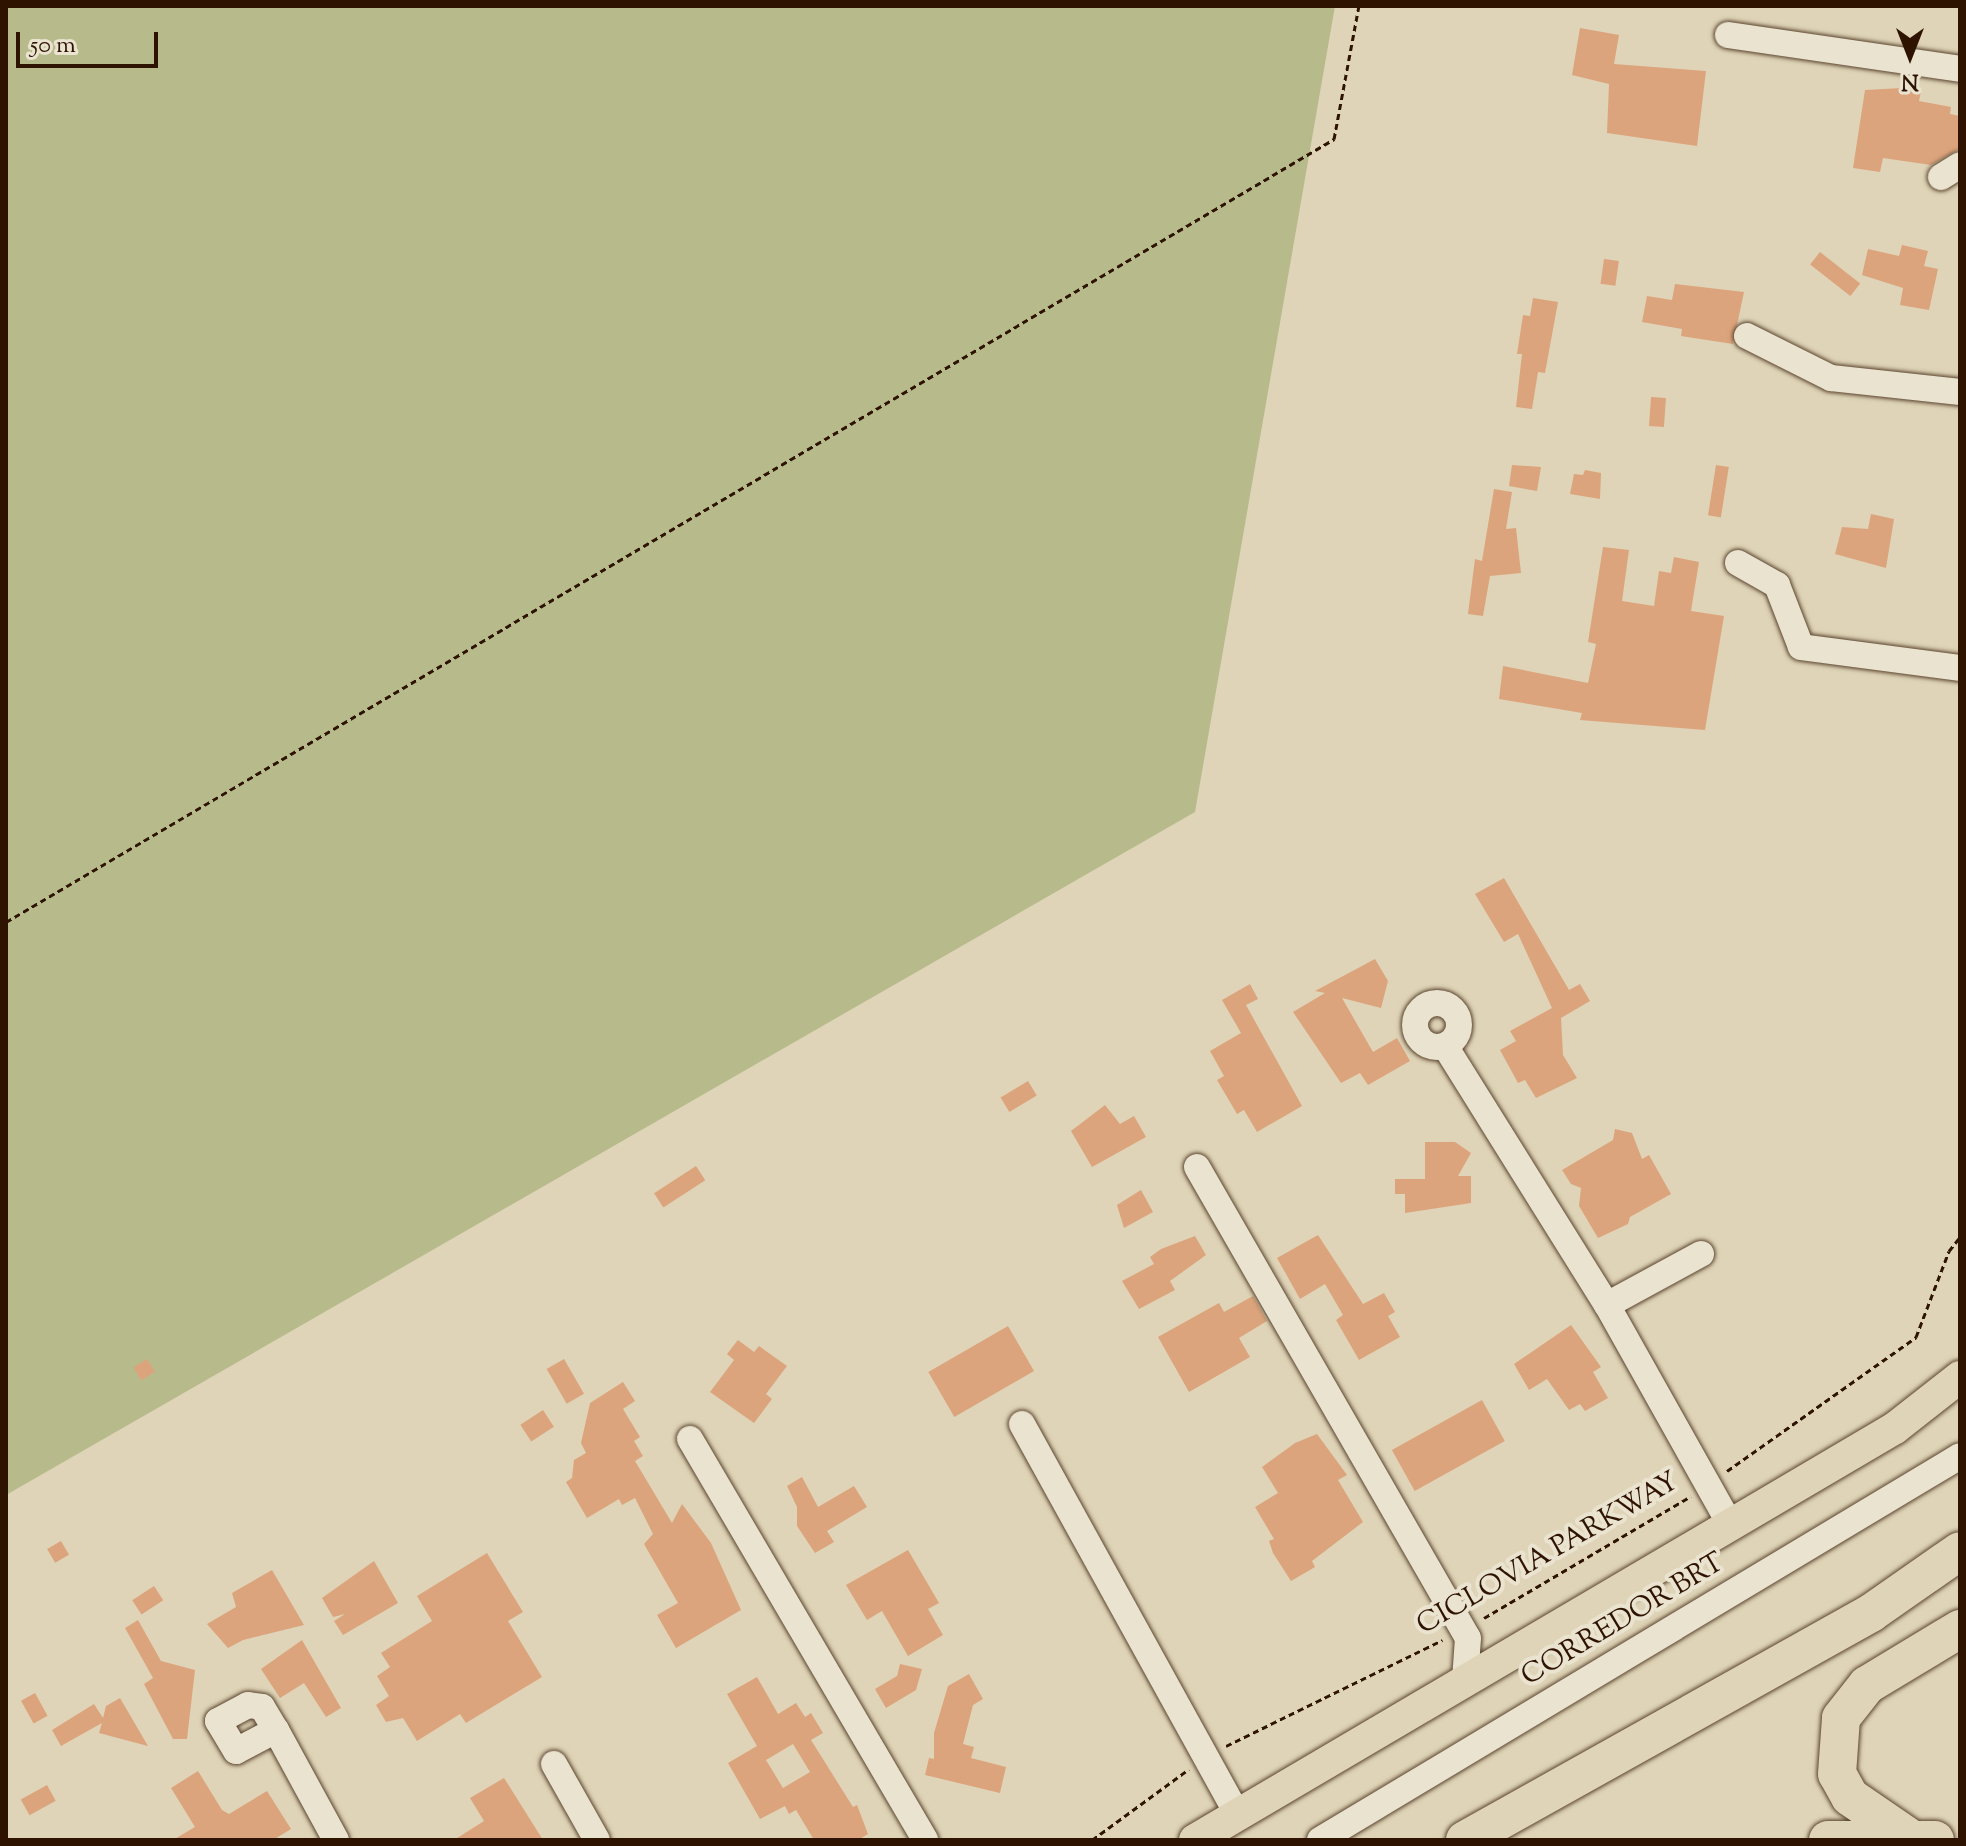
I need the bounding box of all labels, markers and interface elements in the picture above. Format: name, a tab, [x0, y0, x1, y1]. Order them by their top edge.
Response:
scale bar	[20, 16, 162, 66]
north arrow	[1870, 16, 1950, 96]
text: 50 m	[30, 29, 76, 63]
text: N	[1901, 64, 1919, 96]
street label: CICLOVIA PARKWAY	[1411, 1465, 1685, 1643]
street label: CORREDOR BRT	[1515, 1546, 1731, 1694]

